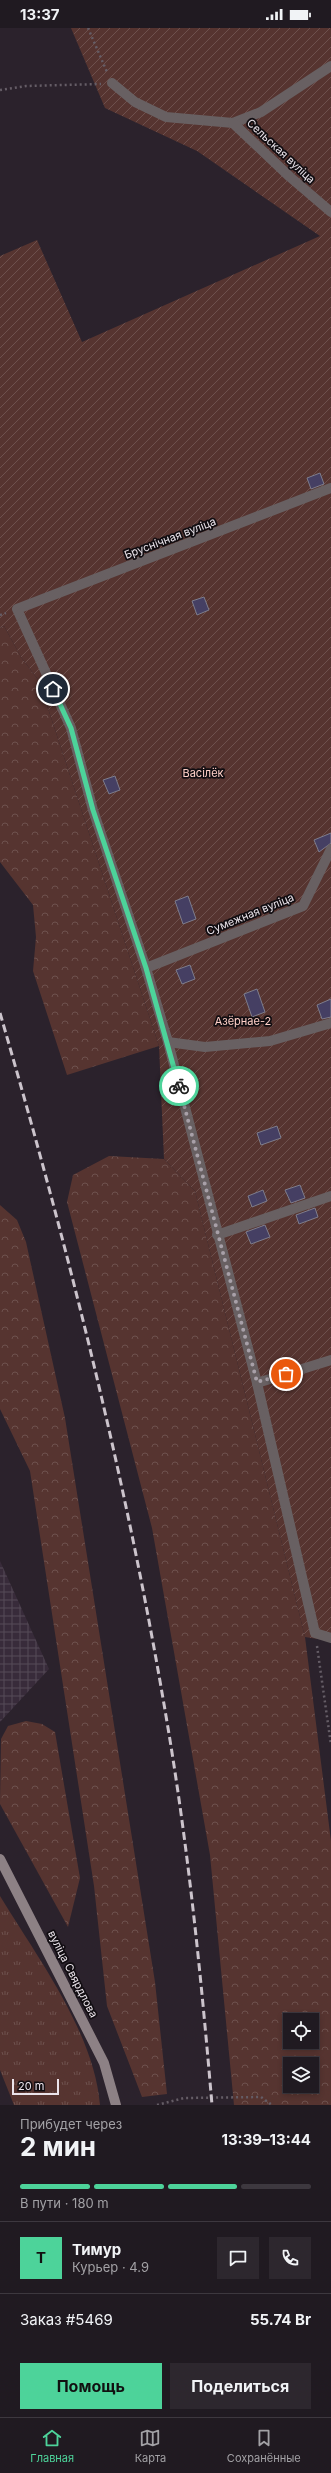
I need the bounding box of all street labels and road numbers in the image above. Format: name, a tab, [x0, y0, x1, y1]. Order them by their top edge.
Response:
street label: Сельская вуліца	[244, 116, 318, 186]
street label: Бруснічная вуліца	[122, 514, 218, 562]
street label: Сумежная вуліца	[204, 890, 296, 938]
street label: вуліца Свярдлова	[45, 1928, 101, 2020]

